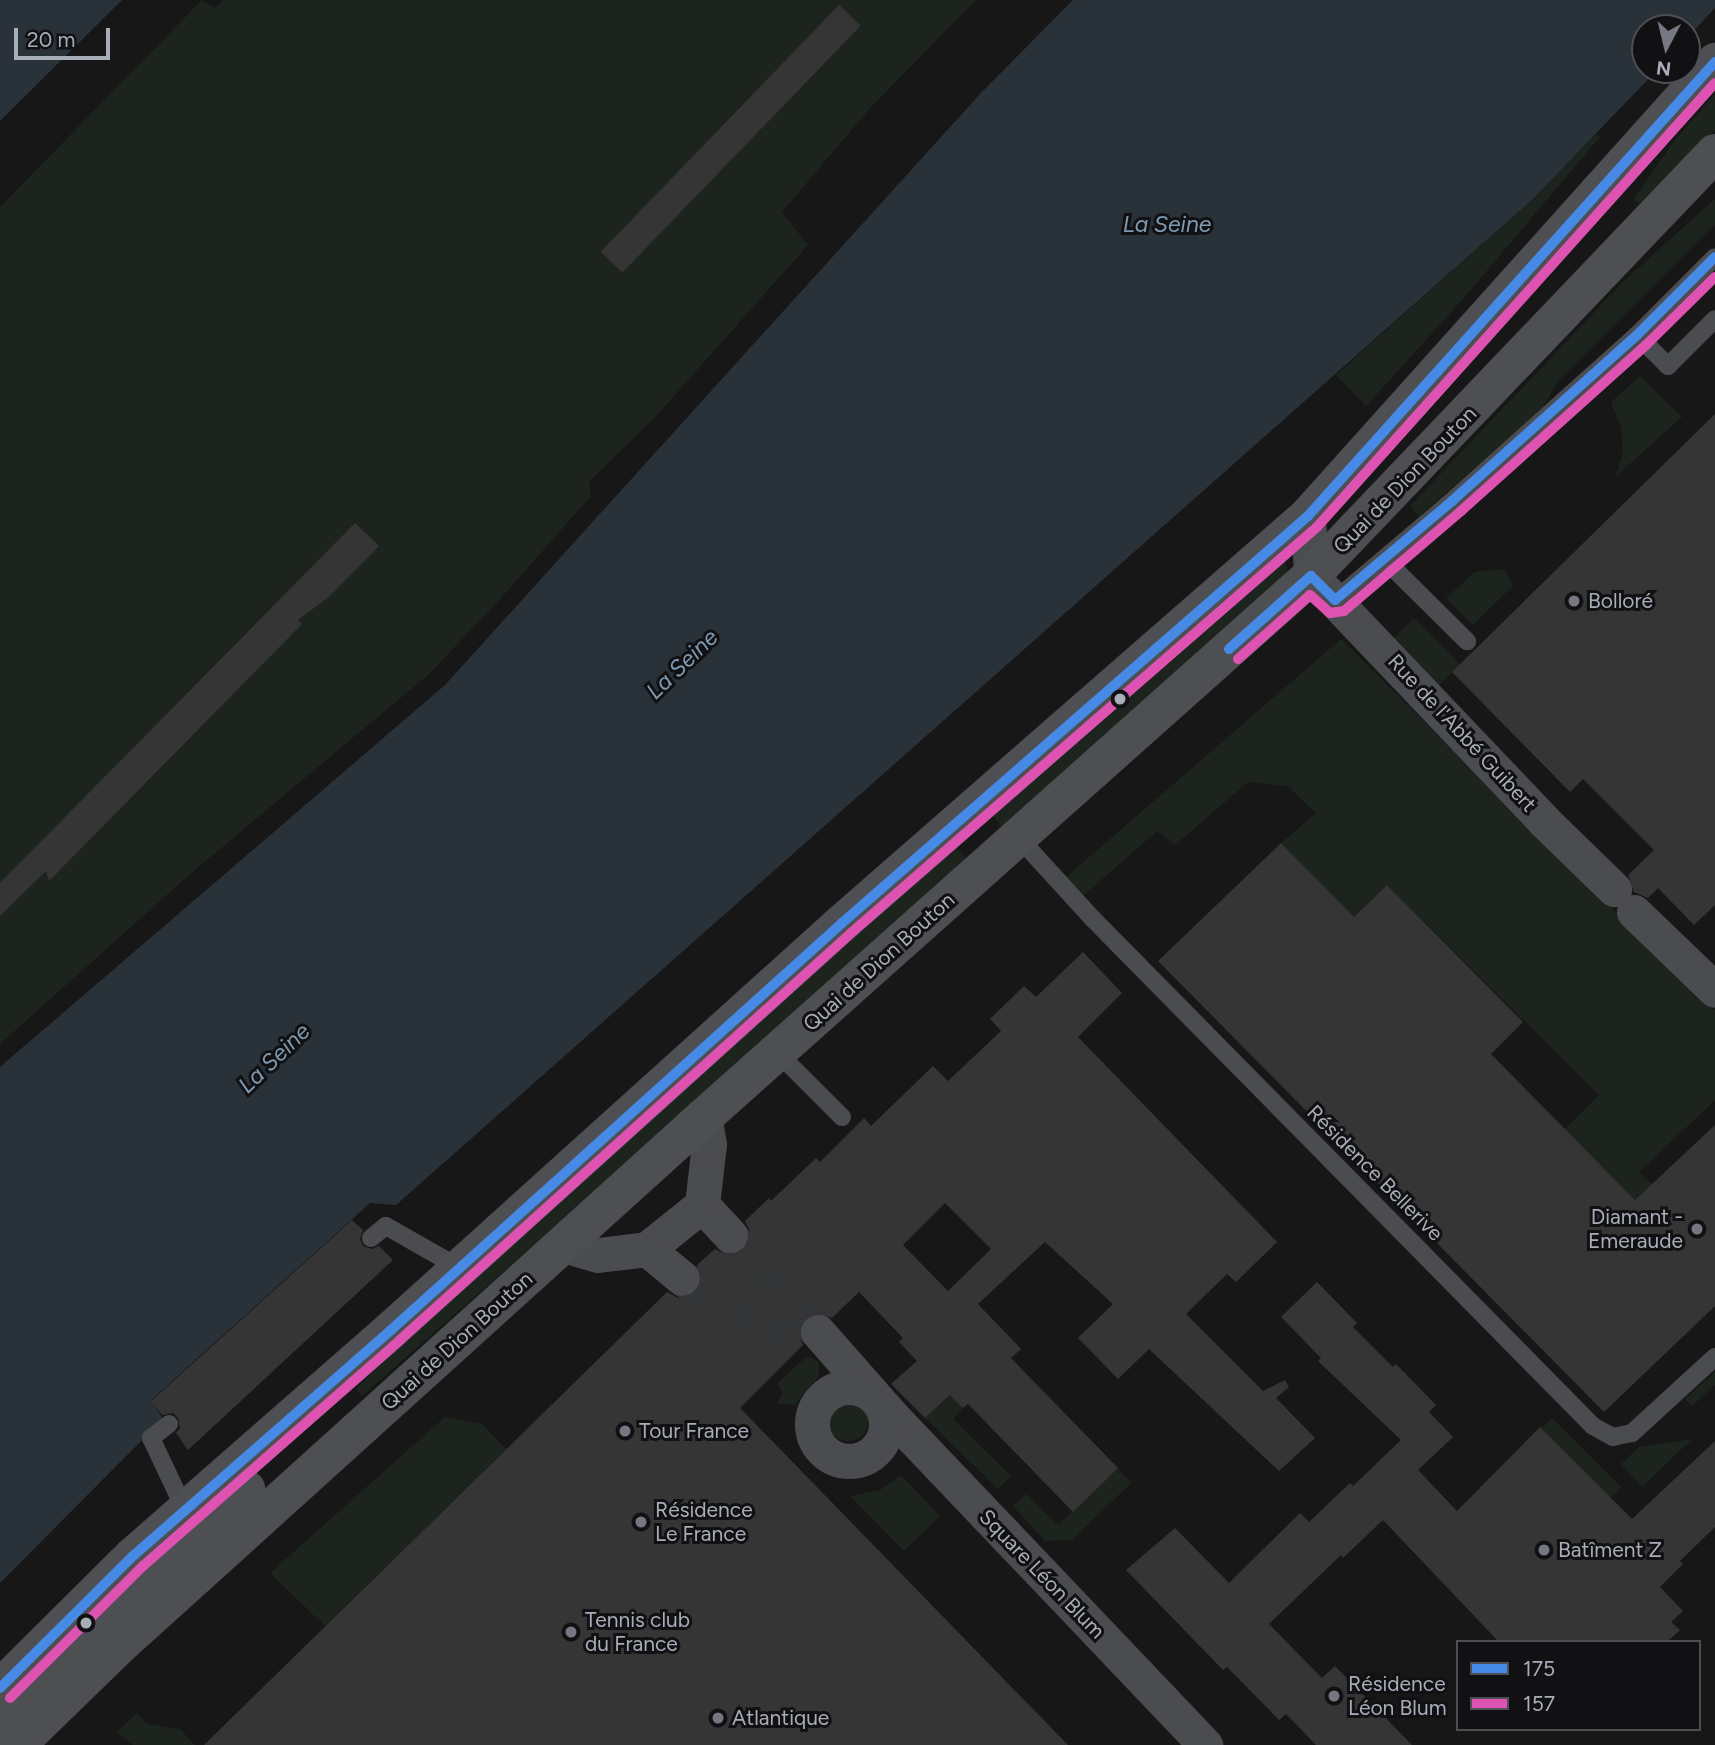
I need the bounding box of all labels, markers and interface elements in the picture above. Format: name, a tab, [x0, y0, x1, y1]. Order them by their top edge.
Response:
scale bar	[18, 14, 114, 58]
north arrow	[1631, 14, 1701, 84]
text: 20 m	[27, 27, 75, 52]
text: N	[1655, 56, 1672, 81]
water label: La Seine	[1123, 210, 1211, 238]
street label: Quai de Dion Bouton	[1328, 401, 1482, 559]
place label: Bolloré	[1588, 588, 1653, 614]
marker: Bolloré	[1566, 593, 1582, 609]
water label: La Seine	[641, 623, 723, 705]
street label: Rue de l'Abbé Guibert	[1382, 649, 1542, 817]
unlabelled marker	[1113, 692, 1127, 706]
street label: Quai de Dion Bouton	[798, 887, 960, 1037]
water label: La Seine	[233, 1017, 315, 1099]
street label: Résidence Bellerive	[1302, 1100, 1448, 1246]
place label: Diamant - Emeraude	[1588, 1204, 1683, 1254]
marker: Diamant - Emeraude	[1689, 1221, 1705, 1237]
street label: Quai de Dion Bouton	[376, 1266, 538, 1416]
place label: Tour France	[639, 1418, 749, 1444]
marker: Tour France	[617, 1423, 633, 1439]
place label: Résidence Le France	[655, 1497, 753, 1547]
street label: Square Léon Blum	[974, 1504, 1110, 1644]
marker: Résidence Le France	[633, 1514, 649, 1530]
place label: Batîment Z	[1558, 1537, 1662, 1563]
marker: Batîment Z	[1536, 1542, 1552, 1558]
place label: Tennis club du France	[585, 1607, 690, 1657]
unlabelled marker	[79, 1616, 93, 1630]
marker: Tennis club du France	[563, 1624, 579, 1640]
legend	[1456, 1640, 1701, 1731]
text: 175	[1523, 1656, 1555, 1681]
place label: Résidence Léon Blum	[1348, 1671, 1447, 1721]
marker: Résidence Léon Blum	[1326, 1688, 1342, 1704]
text: 157	[1523, 1691, 1555, 1716]
place label: Atlantique	[732, 1705, 829, 1731]
marker: Atlantique	[710, 1710, 726, 1726]

